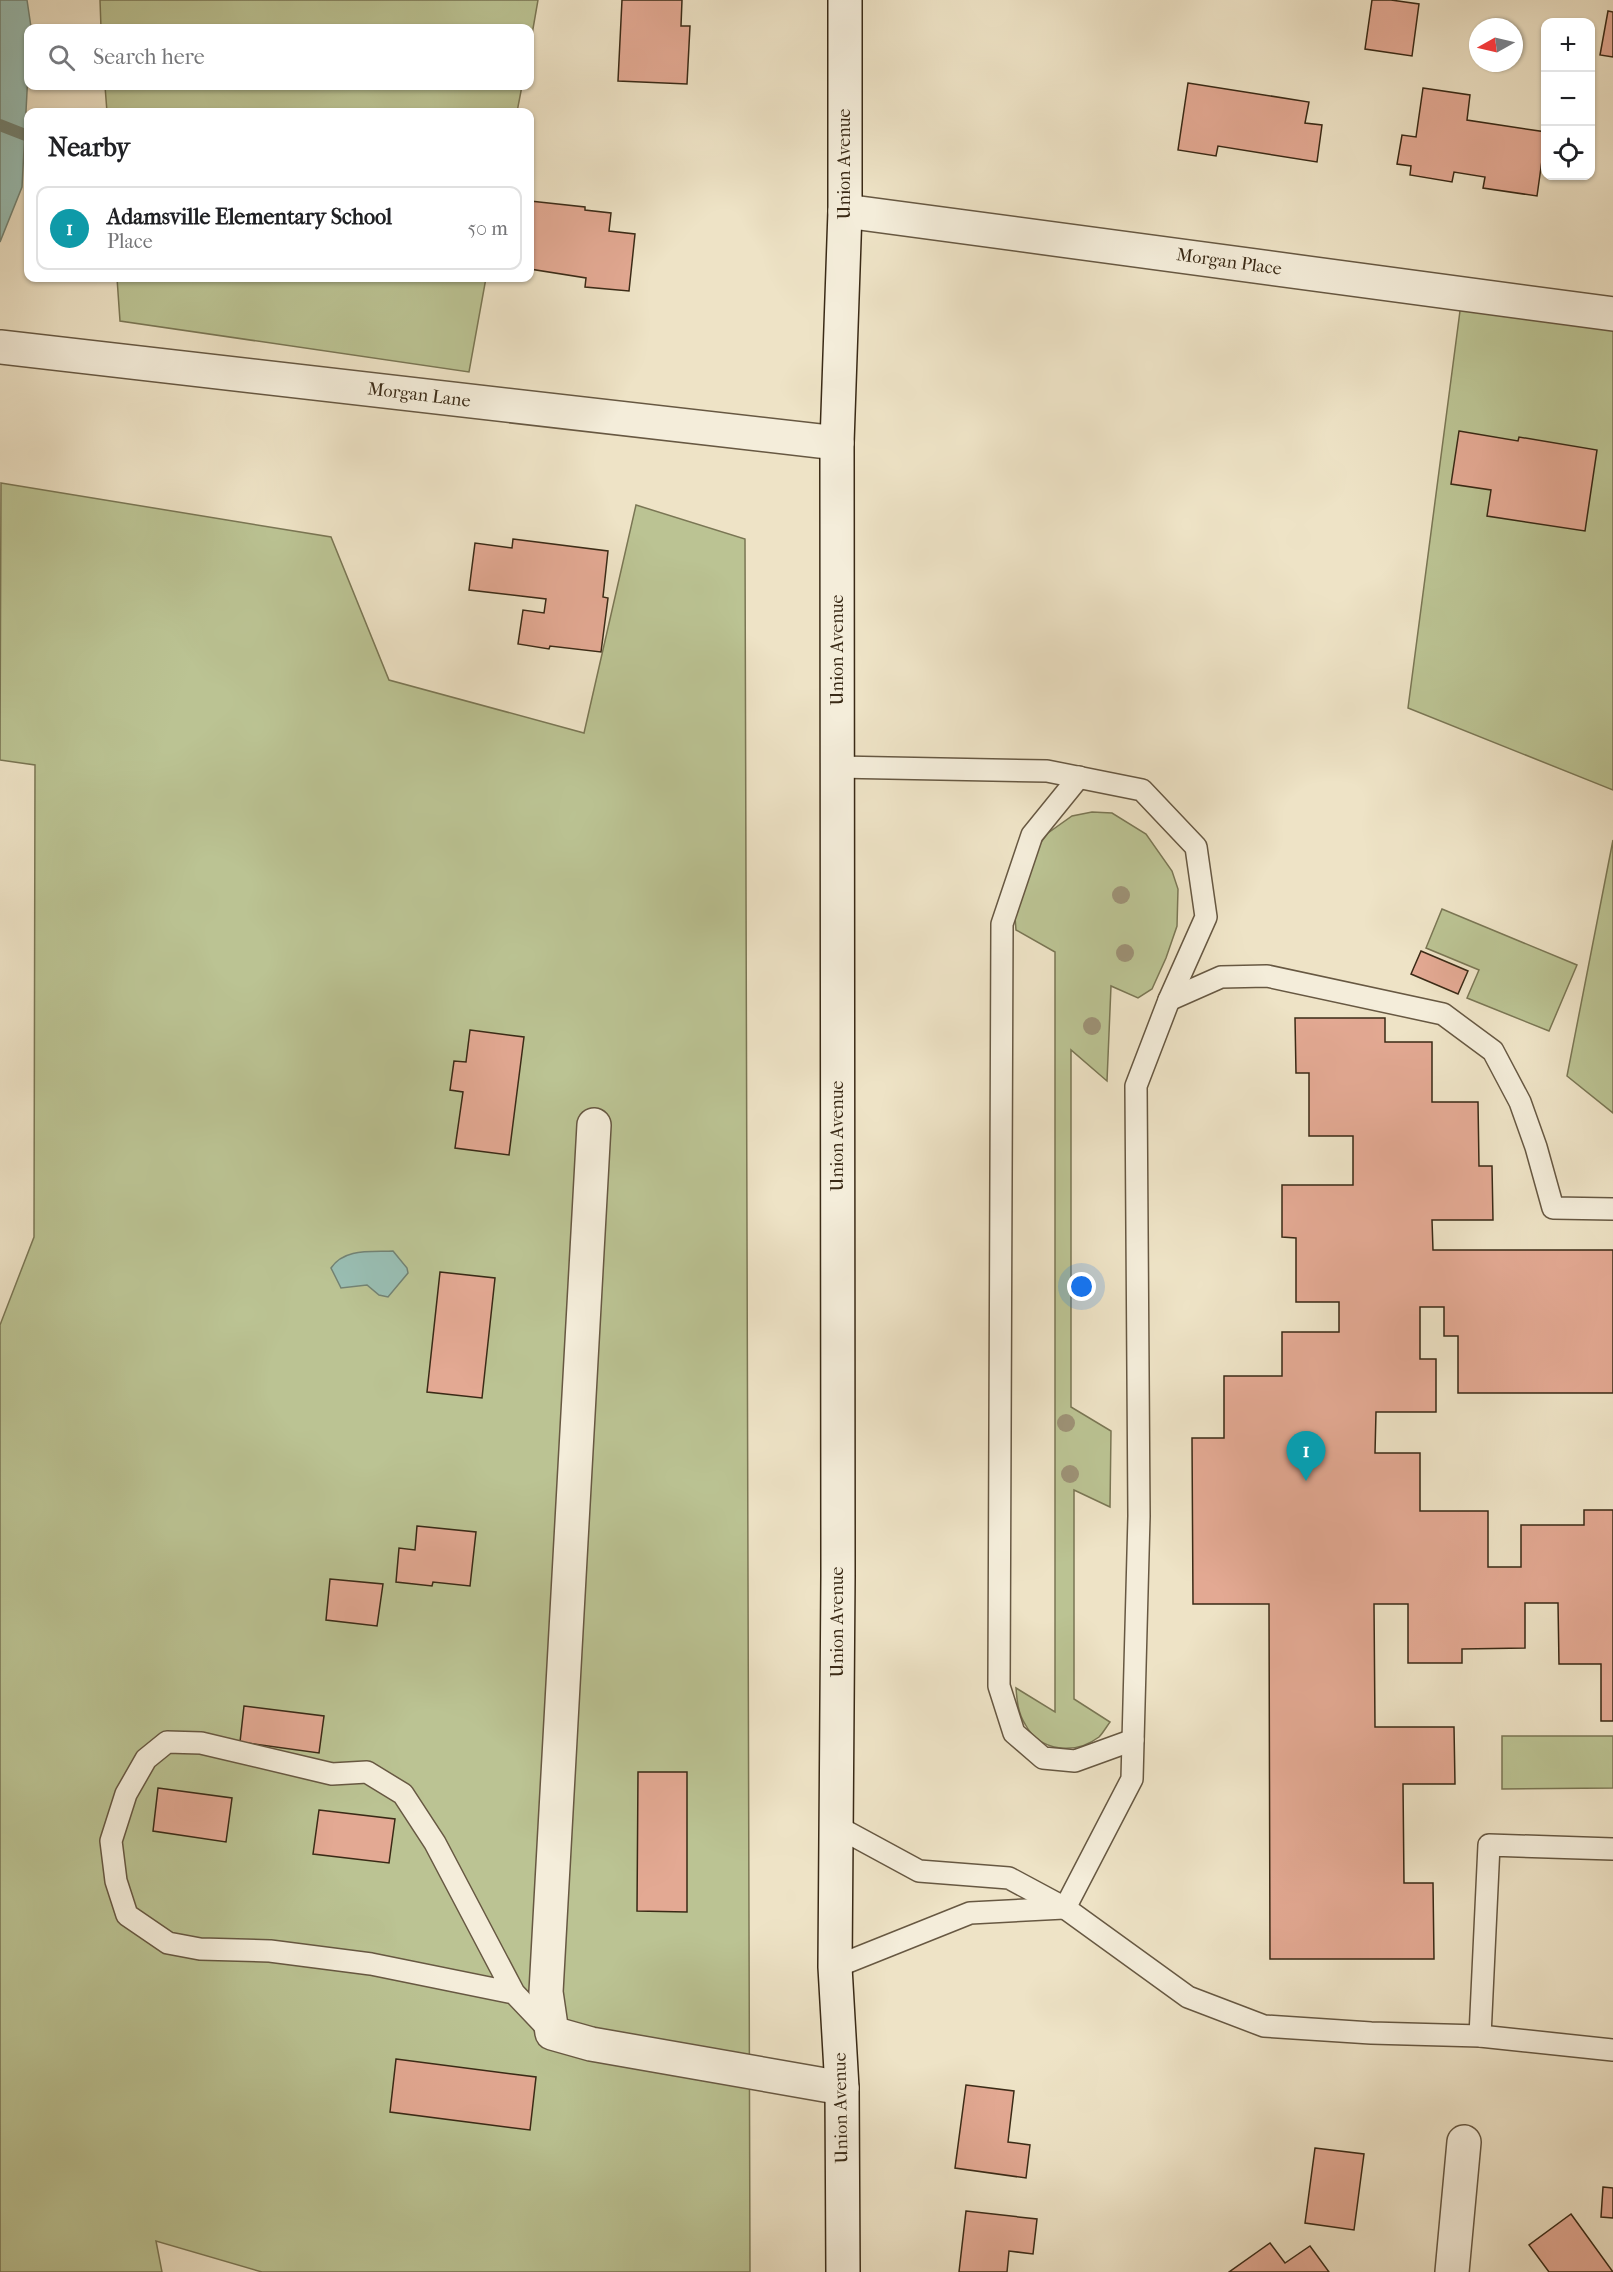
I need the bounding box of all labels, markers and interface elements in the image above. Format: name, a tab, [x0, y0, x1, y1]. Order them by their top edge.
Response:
north arrow	[1469, 18, 1523, 72]
map controls	[1541, 18, 1595, 180]
button: +	[1541, 18, 1595, 72]
search box	[24, 24, 534, 90]
icon: search	[45, 41, 78, 74]
text: Search here	[93, 44, 205, 70]
button: −	[1541, 72, 1595, 126]
street label: Union Avenue	[834, 108, 855, 220]
button: locate	[1541, 126, 1595, 180]
text: Nearby	[48, 132, 130, 163]
text: Adamsville Elementary School	[107, 204, 392, 230]
text: 1	[66, 217, 73, 240]
text: 50 m	[467, 217, 508, 240]
text: Place	[107, 230, 153, 253]
street label: Morgan Place	[1175, 244, 1283, 280]
street label: Morgan Lane	[366, 378, 472, 412]
street label: Union Avenue	[827, 594, 848, 706]
street label: Union Avenue	[827, 1080, 848, 1192]
your location	[1067, 1272, 1096, 1301]
pin: 1	[1286, 1432, 1326, 1481]
street label: Union Avenue	[827, 1566, 848, 1678]
street label: Union Avenue	[830, 2052, 852, 2164]

